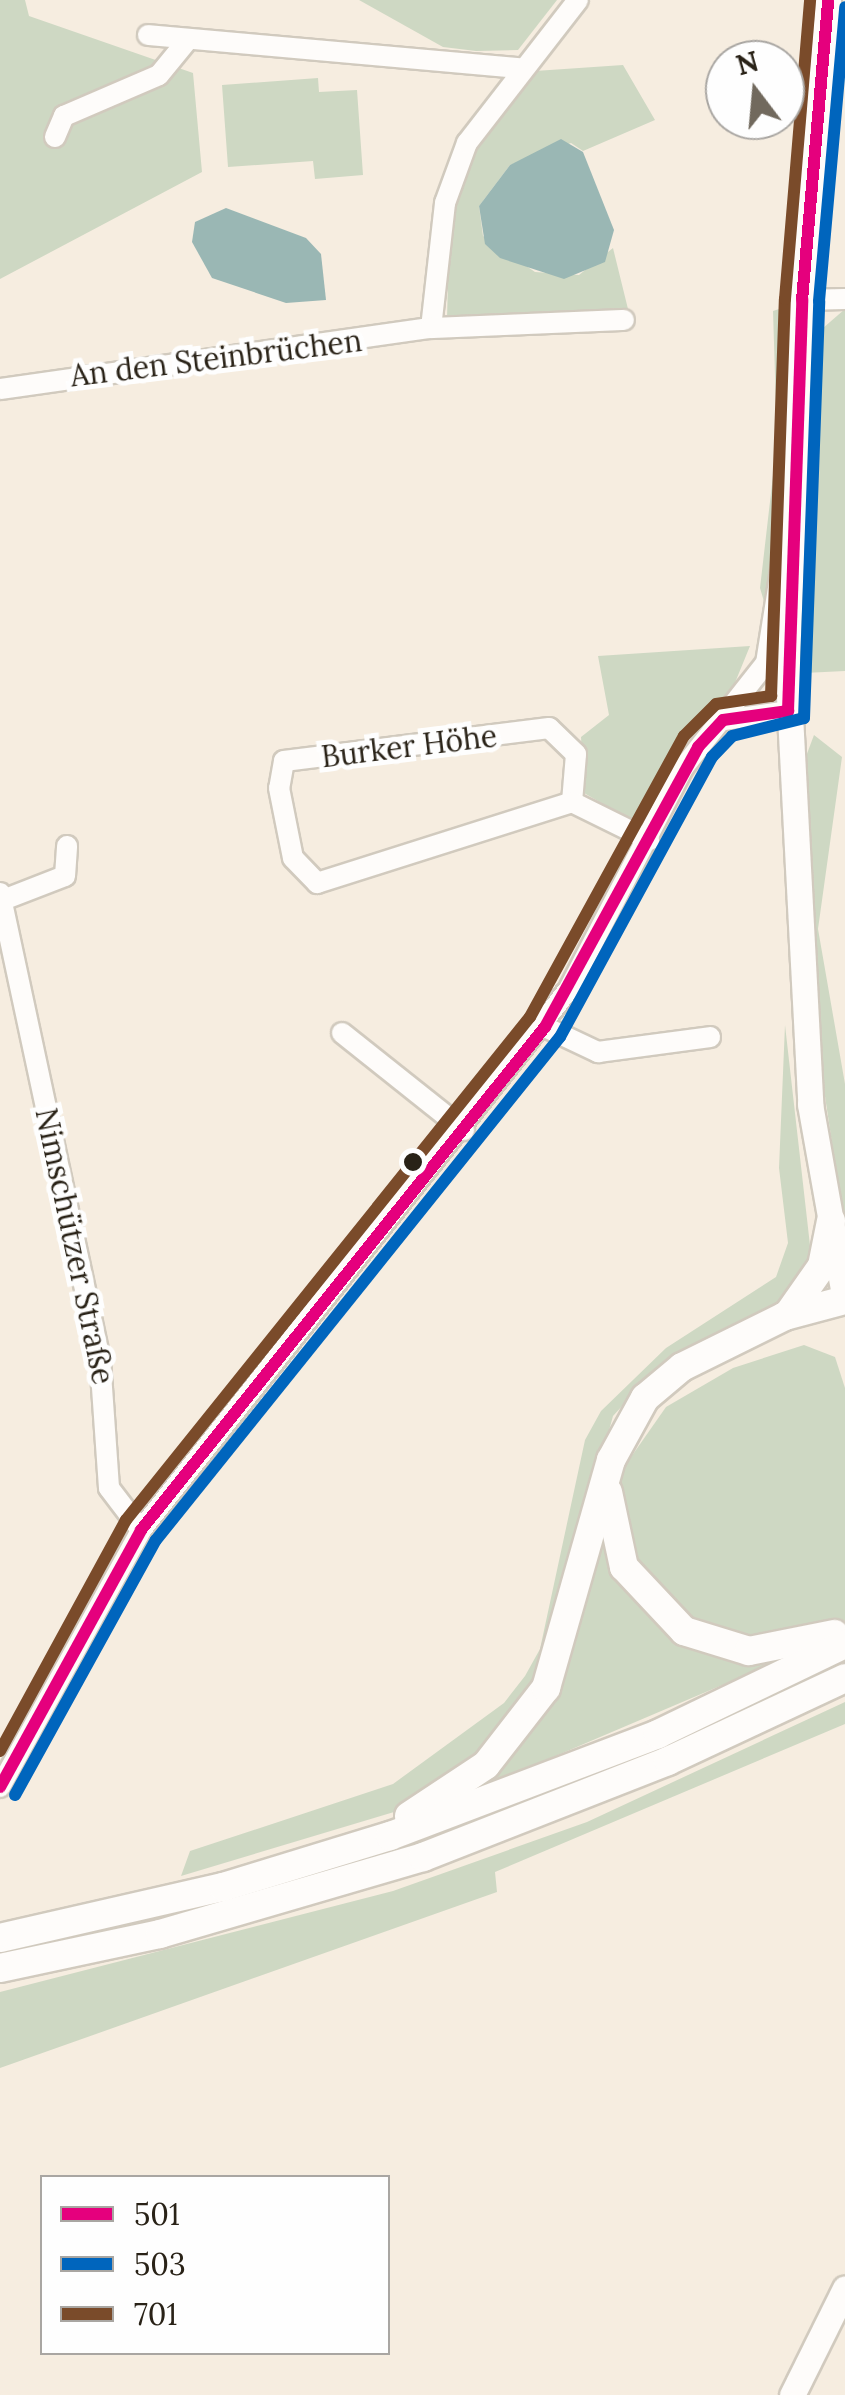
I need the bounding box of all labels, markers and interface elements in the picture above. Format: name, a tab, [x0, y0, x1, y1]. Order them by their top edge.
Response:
north arrow	[705, 40, 805, 140]
text: N	[732, 43, 763, 83]
street label: An den Steinbrüchen	[68, 322, 364, 394]
street label: Burker Höhe	[319, 717, 499, 775]
street label: Nimschützer Straße	[28, 1105, 122, 1387]
unlabelled marker	[403, 1152, 423, 1172]
legend	[40, 2175, 390, 2355]
text: 501	[134, 2195, 180, 2233]
text: 503	[134, 2245, 186, 2283]
text: 701	[134, 2295, 177, 2333]

